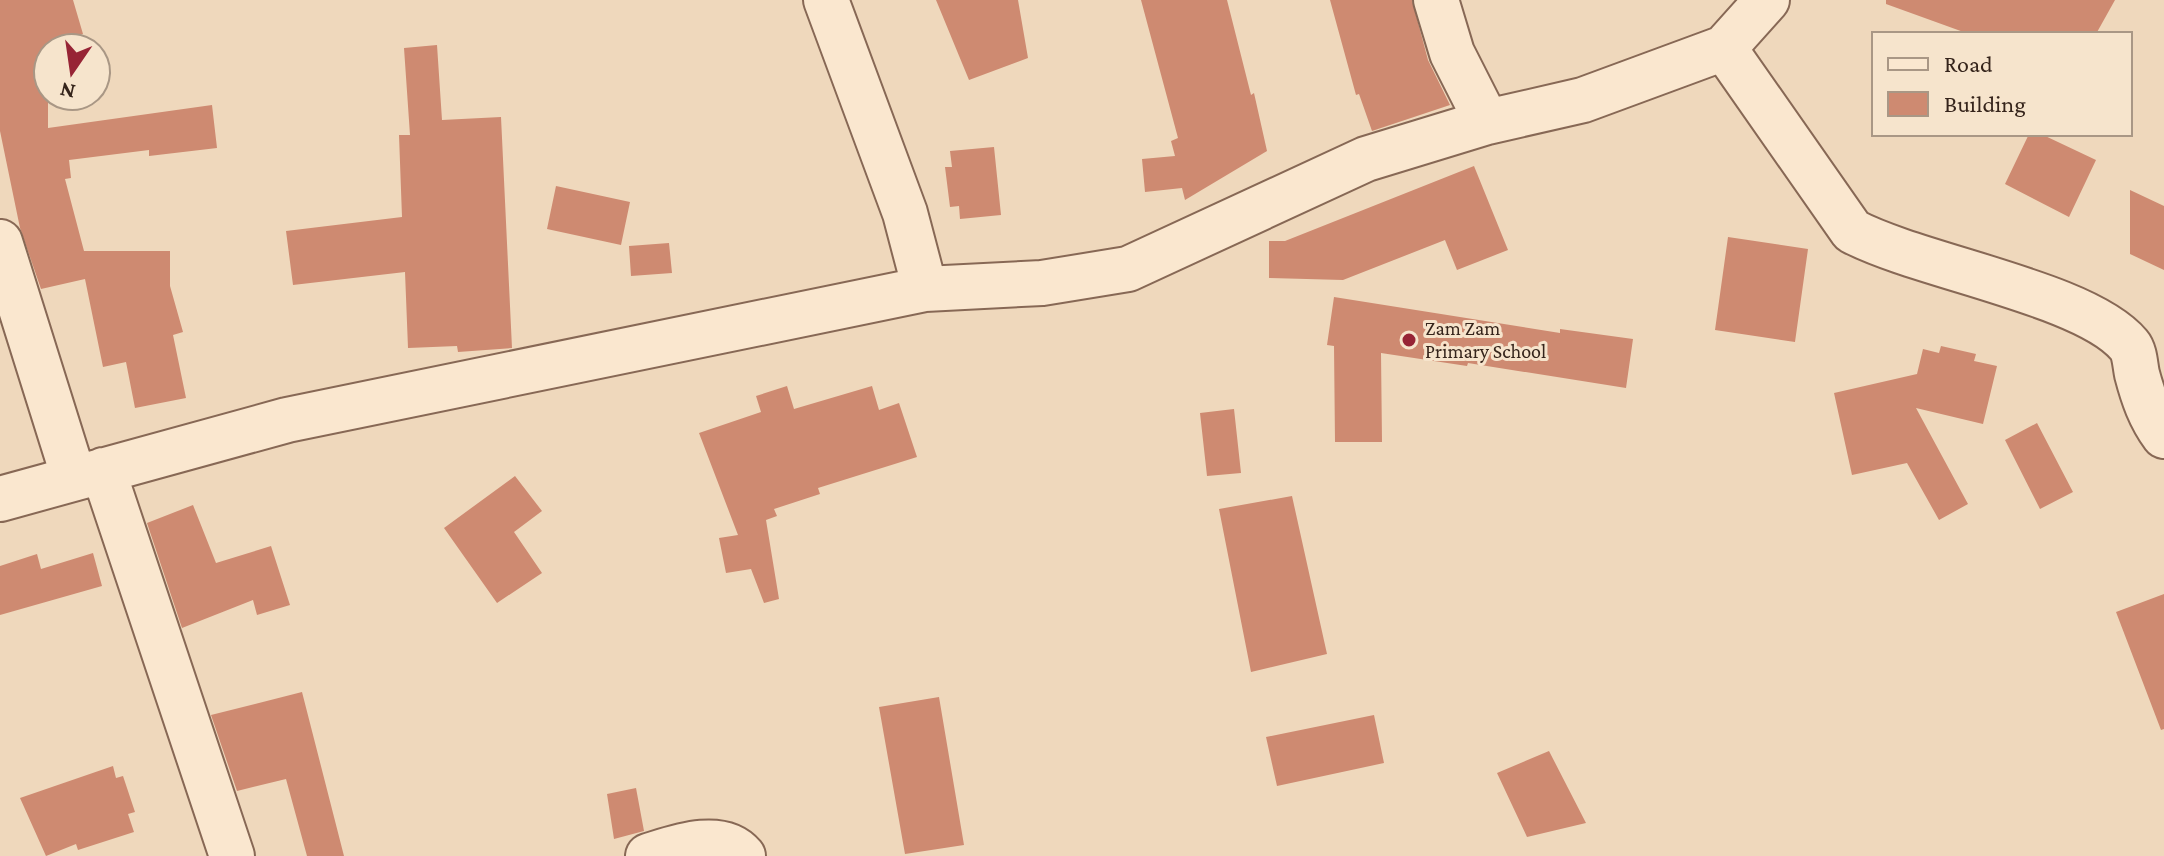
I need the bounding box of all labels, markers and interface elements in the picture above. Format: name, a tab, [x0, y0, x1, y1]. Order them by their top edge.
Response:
north arrow	[32, 32, 112, 112]
legend	[1872, 32, 2132, 136]
text: Road	[1944, 50, 1993, 77]
text: N	[57, 77, 78, 105]
text: Building	[1944, 90, 2026, 117]
place label: Zam Zam Primary School	[1425, 317, 1546, 363]
marker: Zam Zam Primary School	[1400, 331, 1418, 349]

